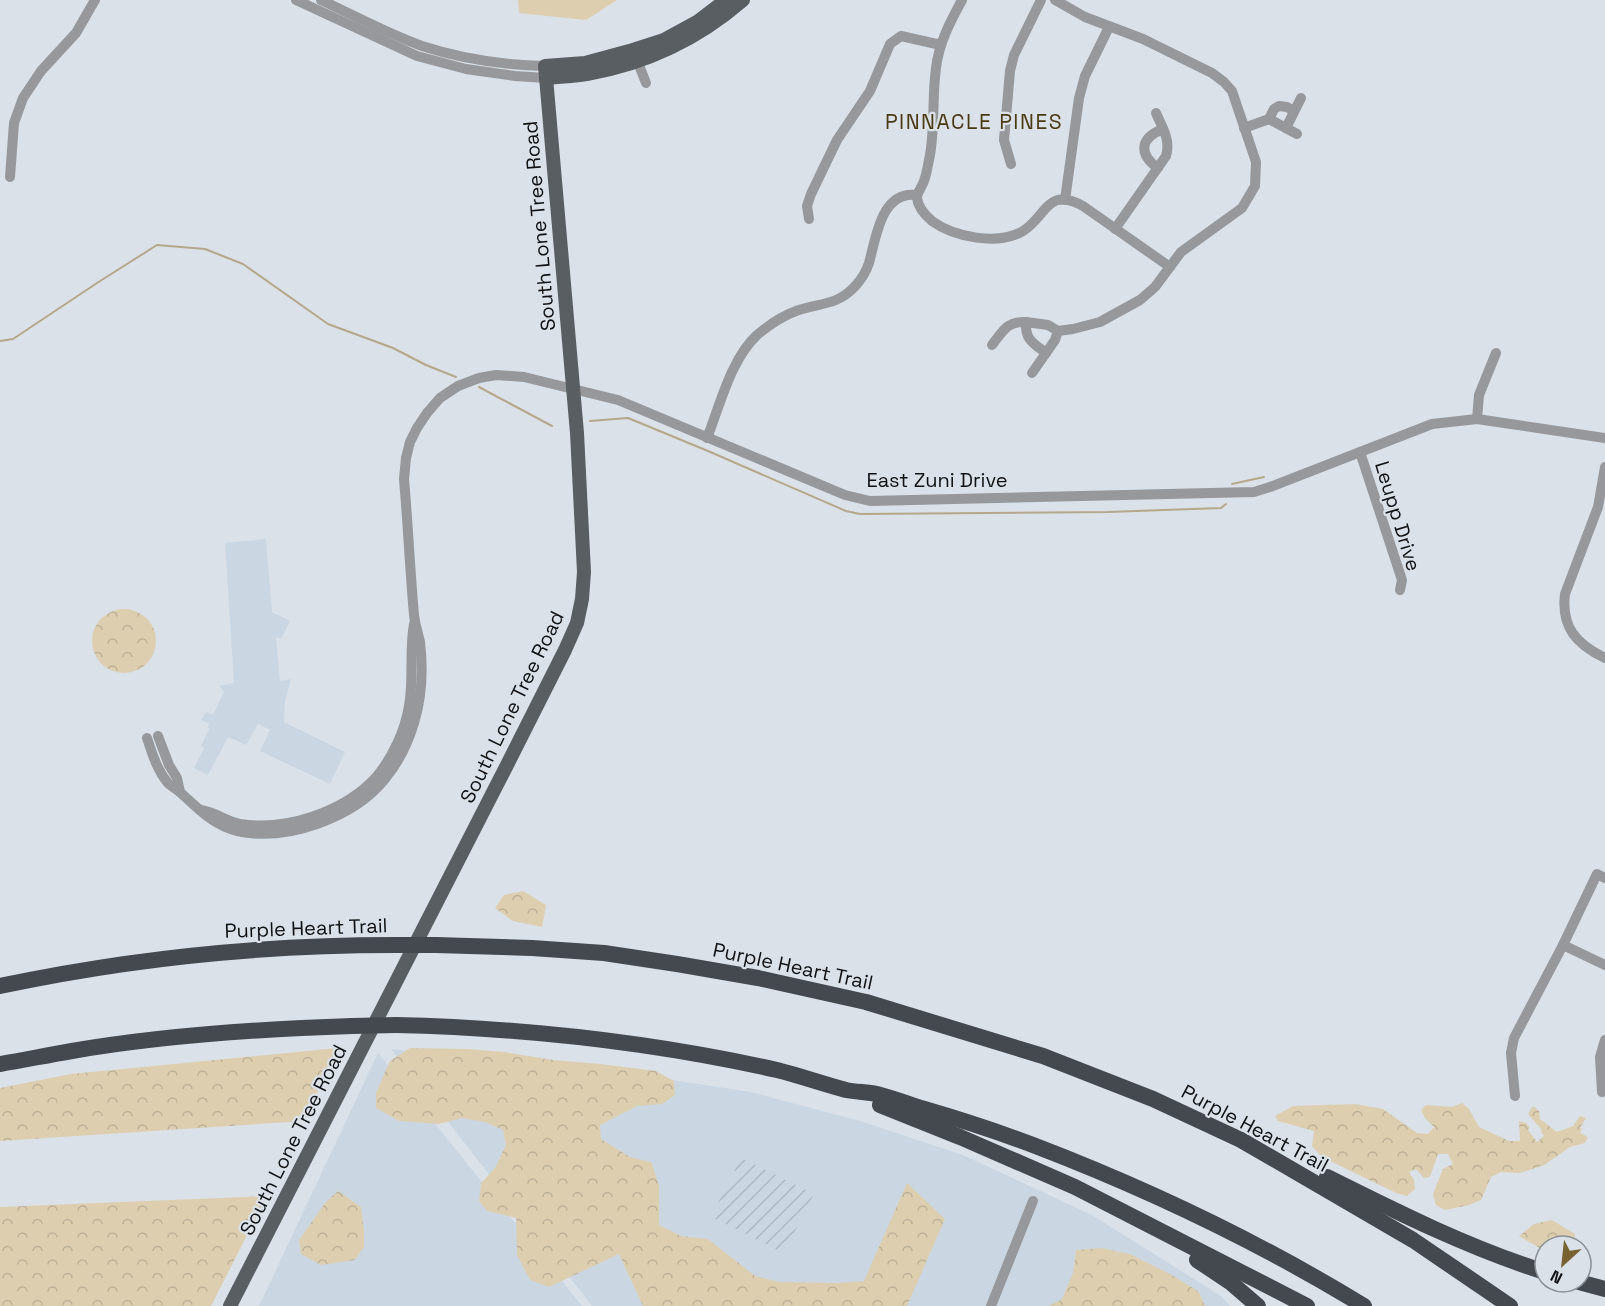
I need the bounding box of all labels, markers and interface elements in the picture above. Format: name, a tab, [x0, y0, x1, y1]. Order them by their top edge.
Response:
district label: PINNACLE PINES	[885, 108, 1063, 135]
street label: South Lone Tree Road	[517, 120, 561, 332]
street label: Leupp Drive	[1369, 458, 1427, 574]
street label: East Zuni Drive	[866, 467, 1008, 493]
street label: South Lone Tree Road	[454, 607, 570, 807]
street label: Purple Heart Trail	[224, 912, 388, 944]
street label: Purple Heart Trail	[711, 936, 875, 996]
street label: South Lone Tree Road	[234, 1040, 352, 1240]
street label: Purple Heart Trail	[1177, 1078, 1333, 1178]
north arrow	[1533, 1234, 1593, 1294]
text: N	[1547, 1265, 1566, 1289]

